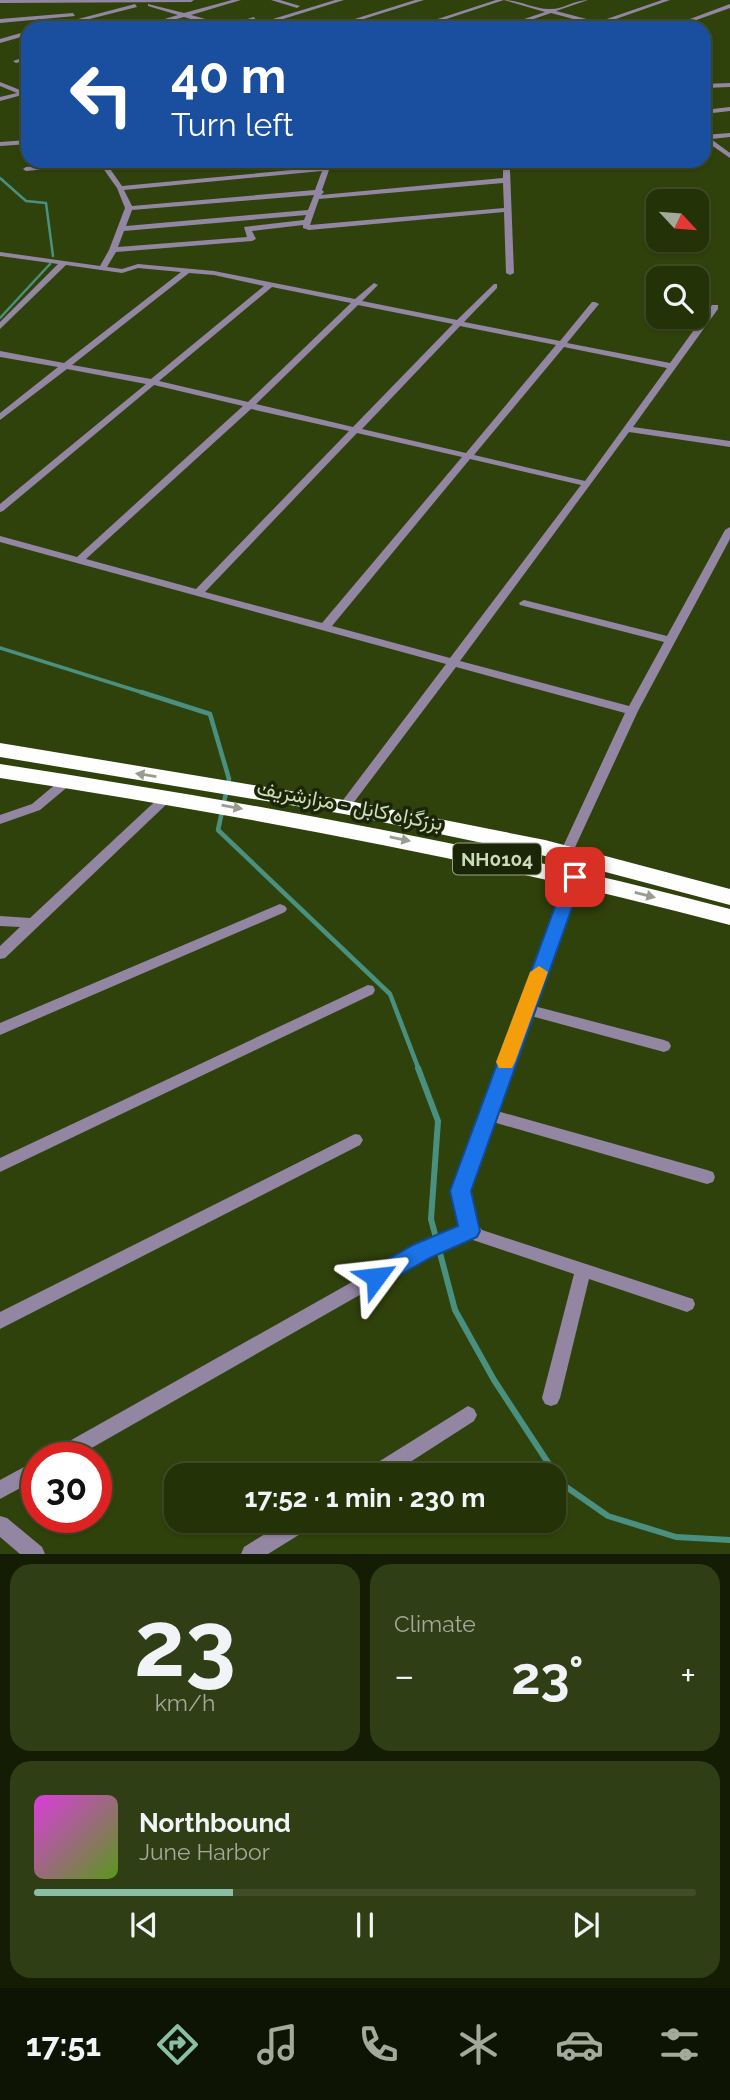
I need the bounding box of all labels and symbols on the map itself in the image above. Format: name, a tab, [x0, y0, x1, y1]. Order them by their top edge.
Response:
north arrow	[646, 189, 709, 252]
one-way arrow	[135, 769, 157, 780]
street label: بزرگراه کابل - مزارشریف	[255, 775, 445, 836]
one-way arrow	[221, 802, 243, 813]
one-way arrow	[389, 833, 411, 844]
road number: NH0104	[453, 844, 541, 874]
pin	[545, 847, 605, 907]
one-way arrow	[634, 890, 656, 901]
position arrow	[339, 1240, 413, 1314]
speed limit sign: 30	[21, 1442, 112, 1533]

